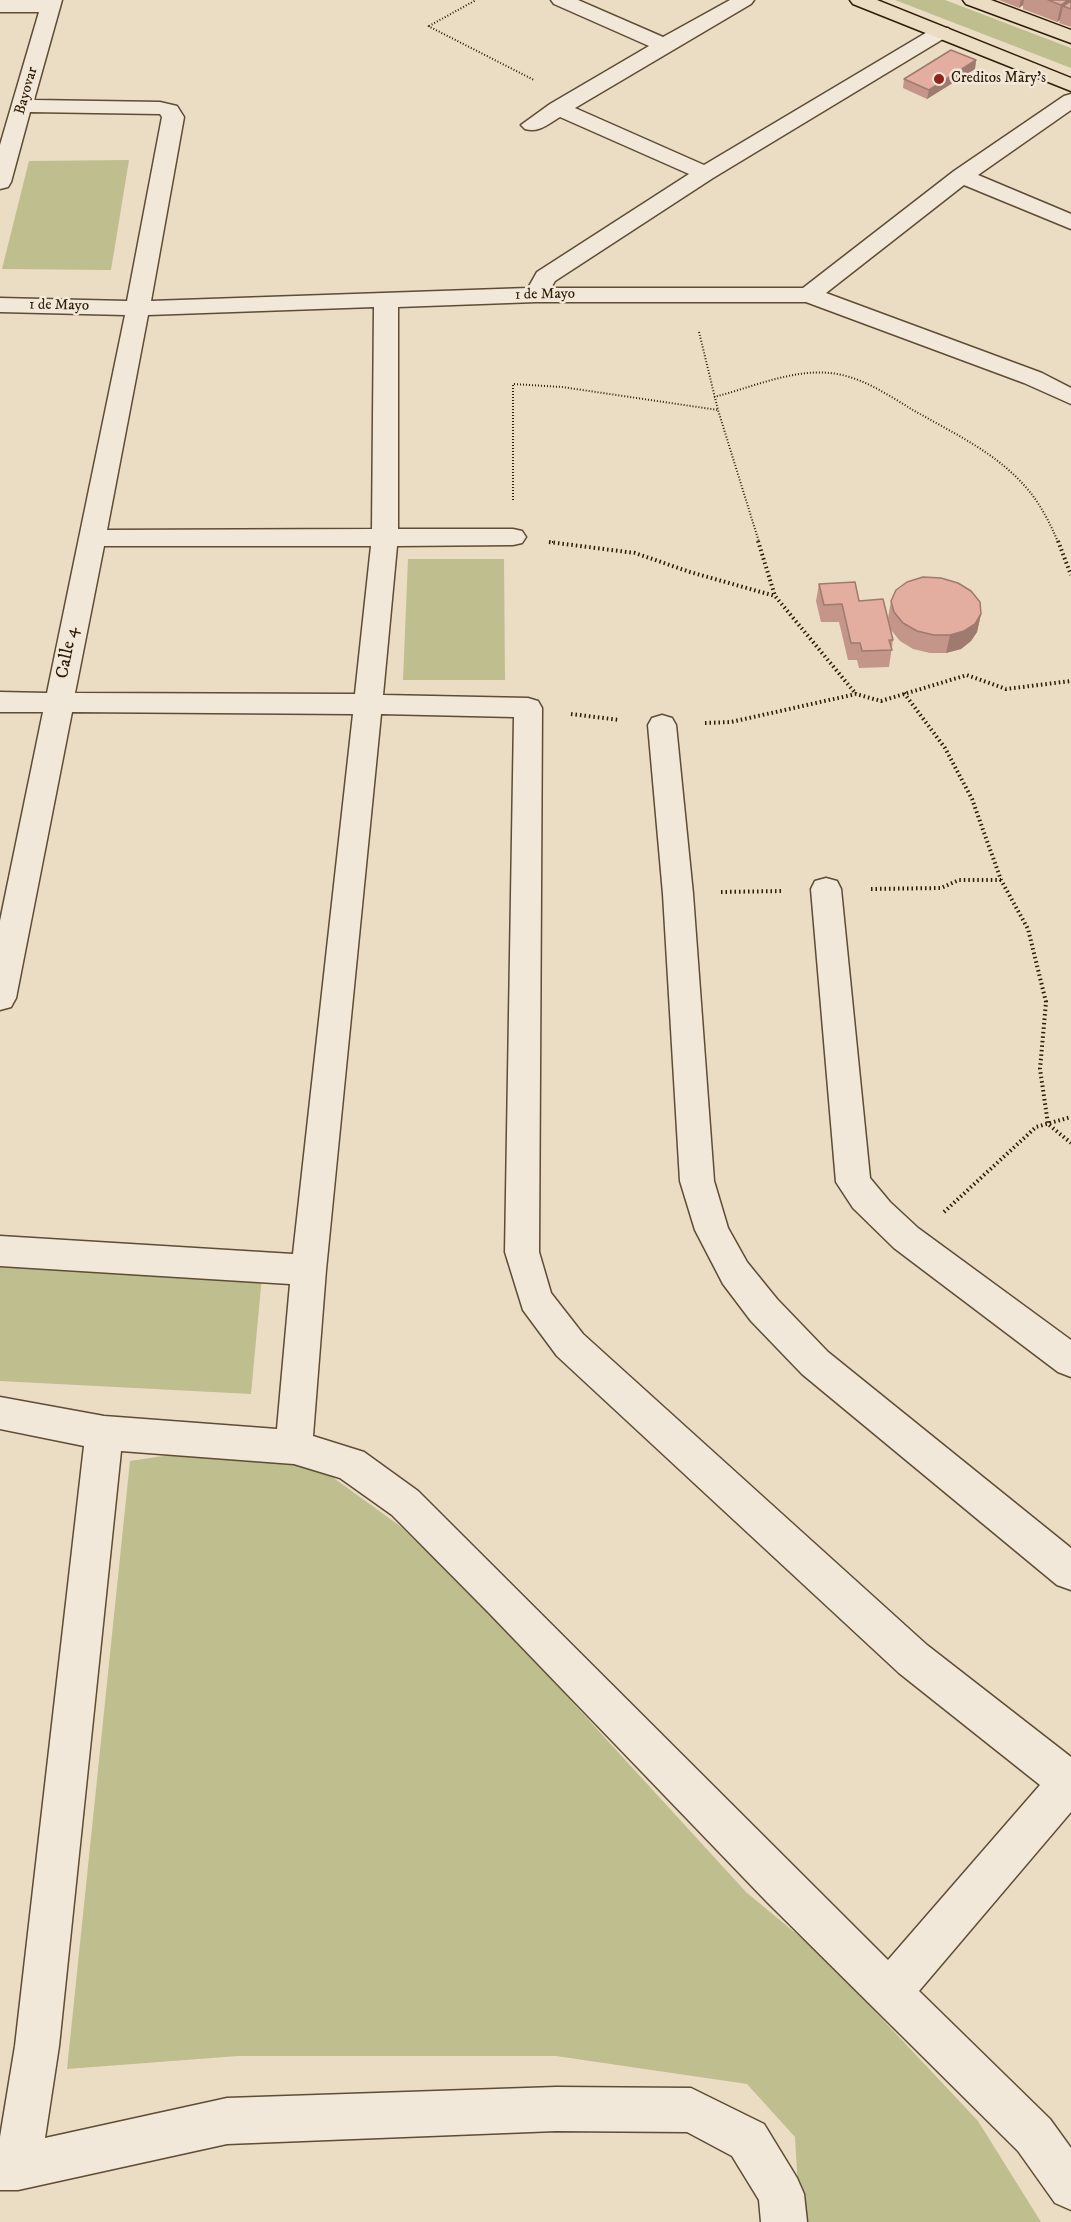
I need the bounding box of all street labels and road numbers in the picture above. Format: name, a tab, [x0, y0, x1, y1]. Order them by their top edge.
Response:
street label: Bayovar	[12, 65, 42, 117]
street label: 1 de Mayo	[515, 285, 575, 305]
street label: 1 de Mayo	[29, 296, 89, 316]
street label: Calle 4	[52, 625, 84, 681]

